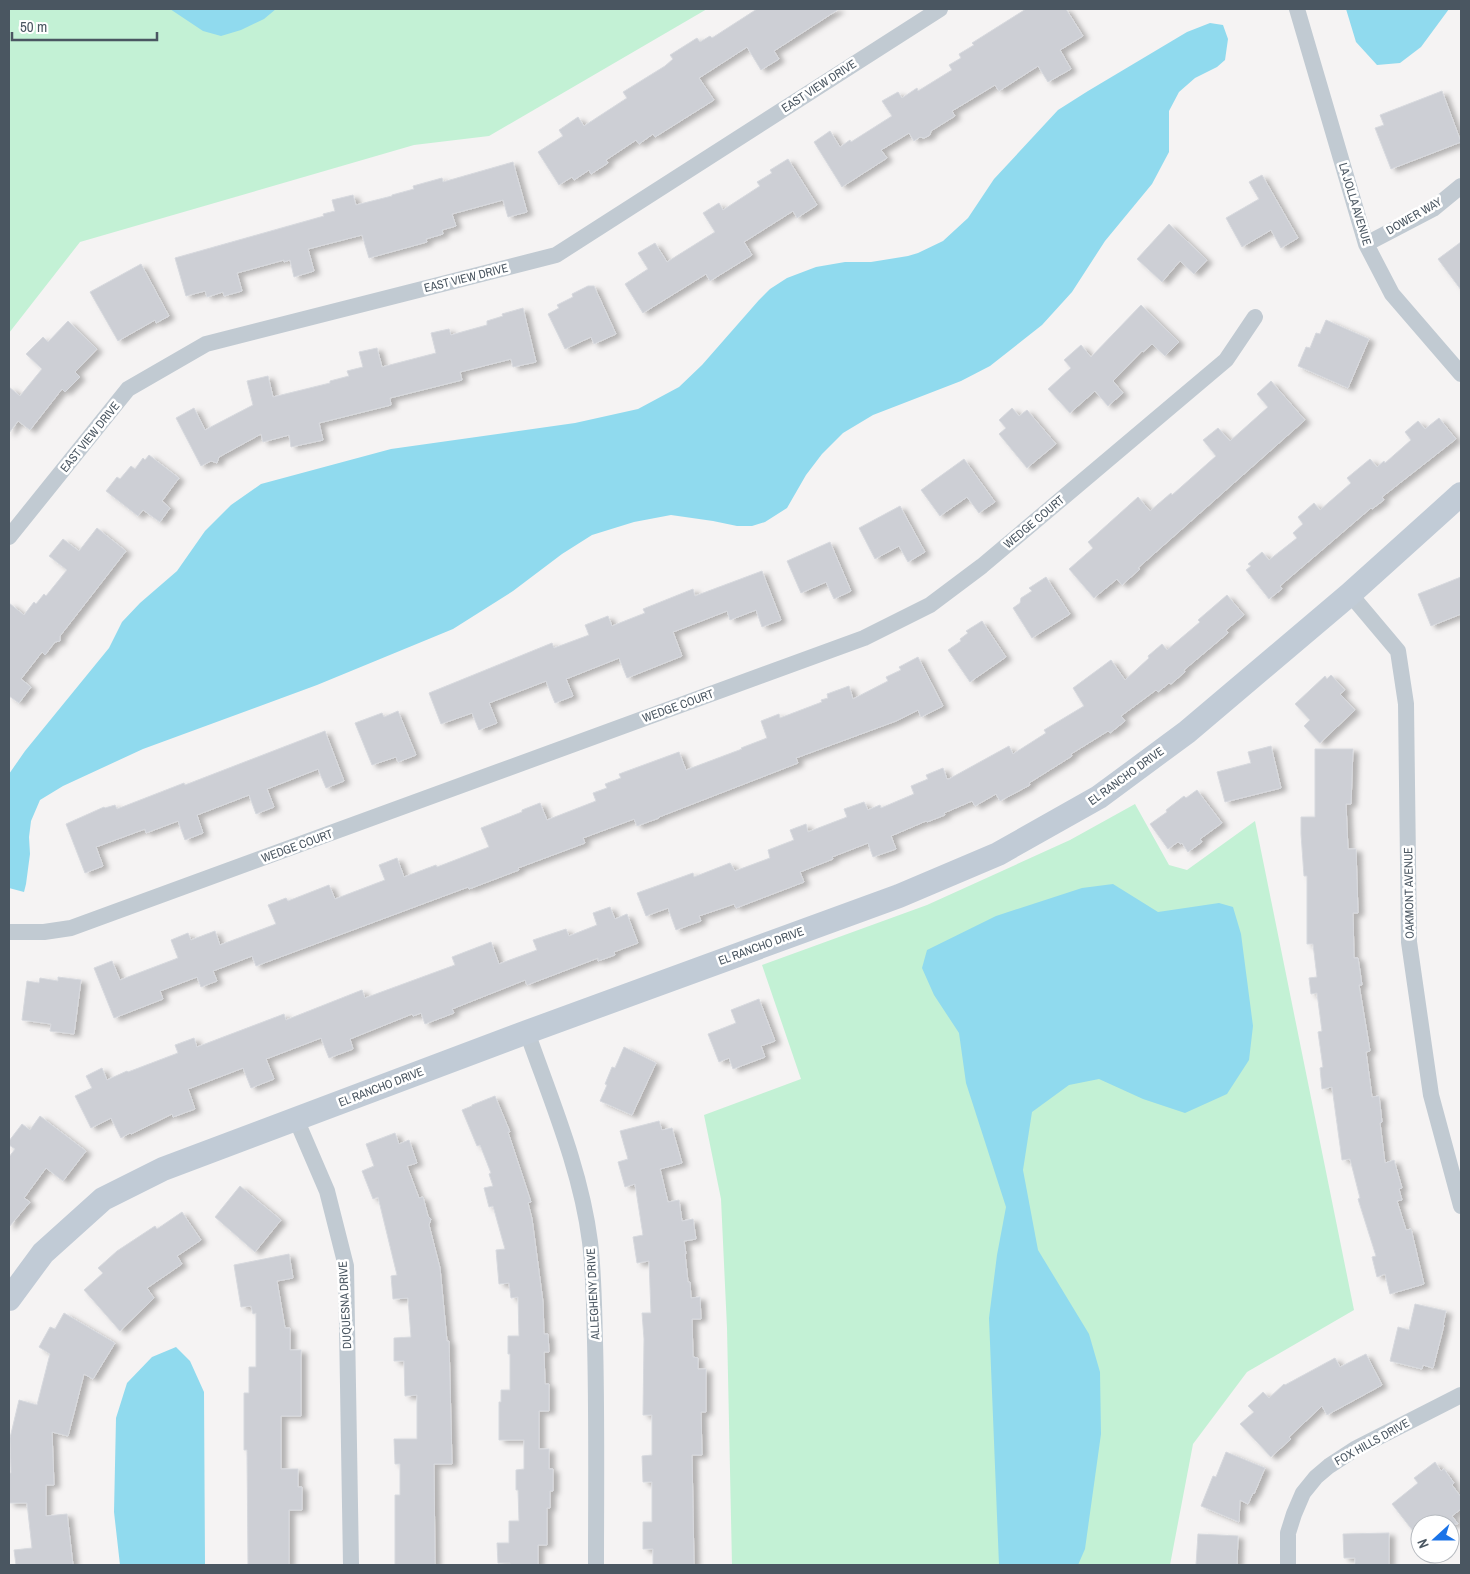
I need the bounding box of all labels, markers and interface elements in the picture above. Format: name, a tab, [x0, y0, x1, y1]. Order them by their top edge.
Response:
scale bar	[12, 10, 158, 42]
text: 50 m	[20, 16, 47, 37]
street label: EAST VIEW DRIVE	[778, 56, 860, 116]
street label: LA JOLLA AVENUE	[1335, 161, 1375, 247]
street label: DOWER WAY	[1383, 193, 1445, 238]
street label: EAST VIEW DRIVE	[422, 260, 510, 296]
street label: EAST VIEW DRIVE	[57, 398, 123, 476]
street label: WEDGE COURT	[1000, 492, 1068, 552]
street label: WEDGE COURT	[640, 686, 716, 726]
street label: EL RANCHO DRIVE	[1085, 743, 1167, 809]
street label: WEDGE COURT	[259, 826, 335, 866]
street label: OAKMONT AVENUE	[1400, 847, 1418, 939]
street label: EL RANCHO DRIVE	[716, 923, 806, 969]
street label: EL RANCHO DRIVE	[336, 1063, 426, 1111]
street label: ALLEGHENY DRIVE	[583, 1248, 603, 1341]
street label: DUQUESNA DRIVE	[335, 1261, 355, 1349]
street label: FOX HILLS DRIVE	[1332, 1415, 1412, 1469]
north arrow	[1410, 1514, 1460, 1564]
text: N	[1413, 1537, 1433, 1551]

